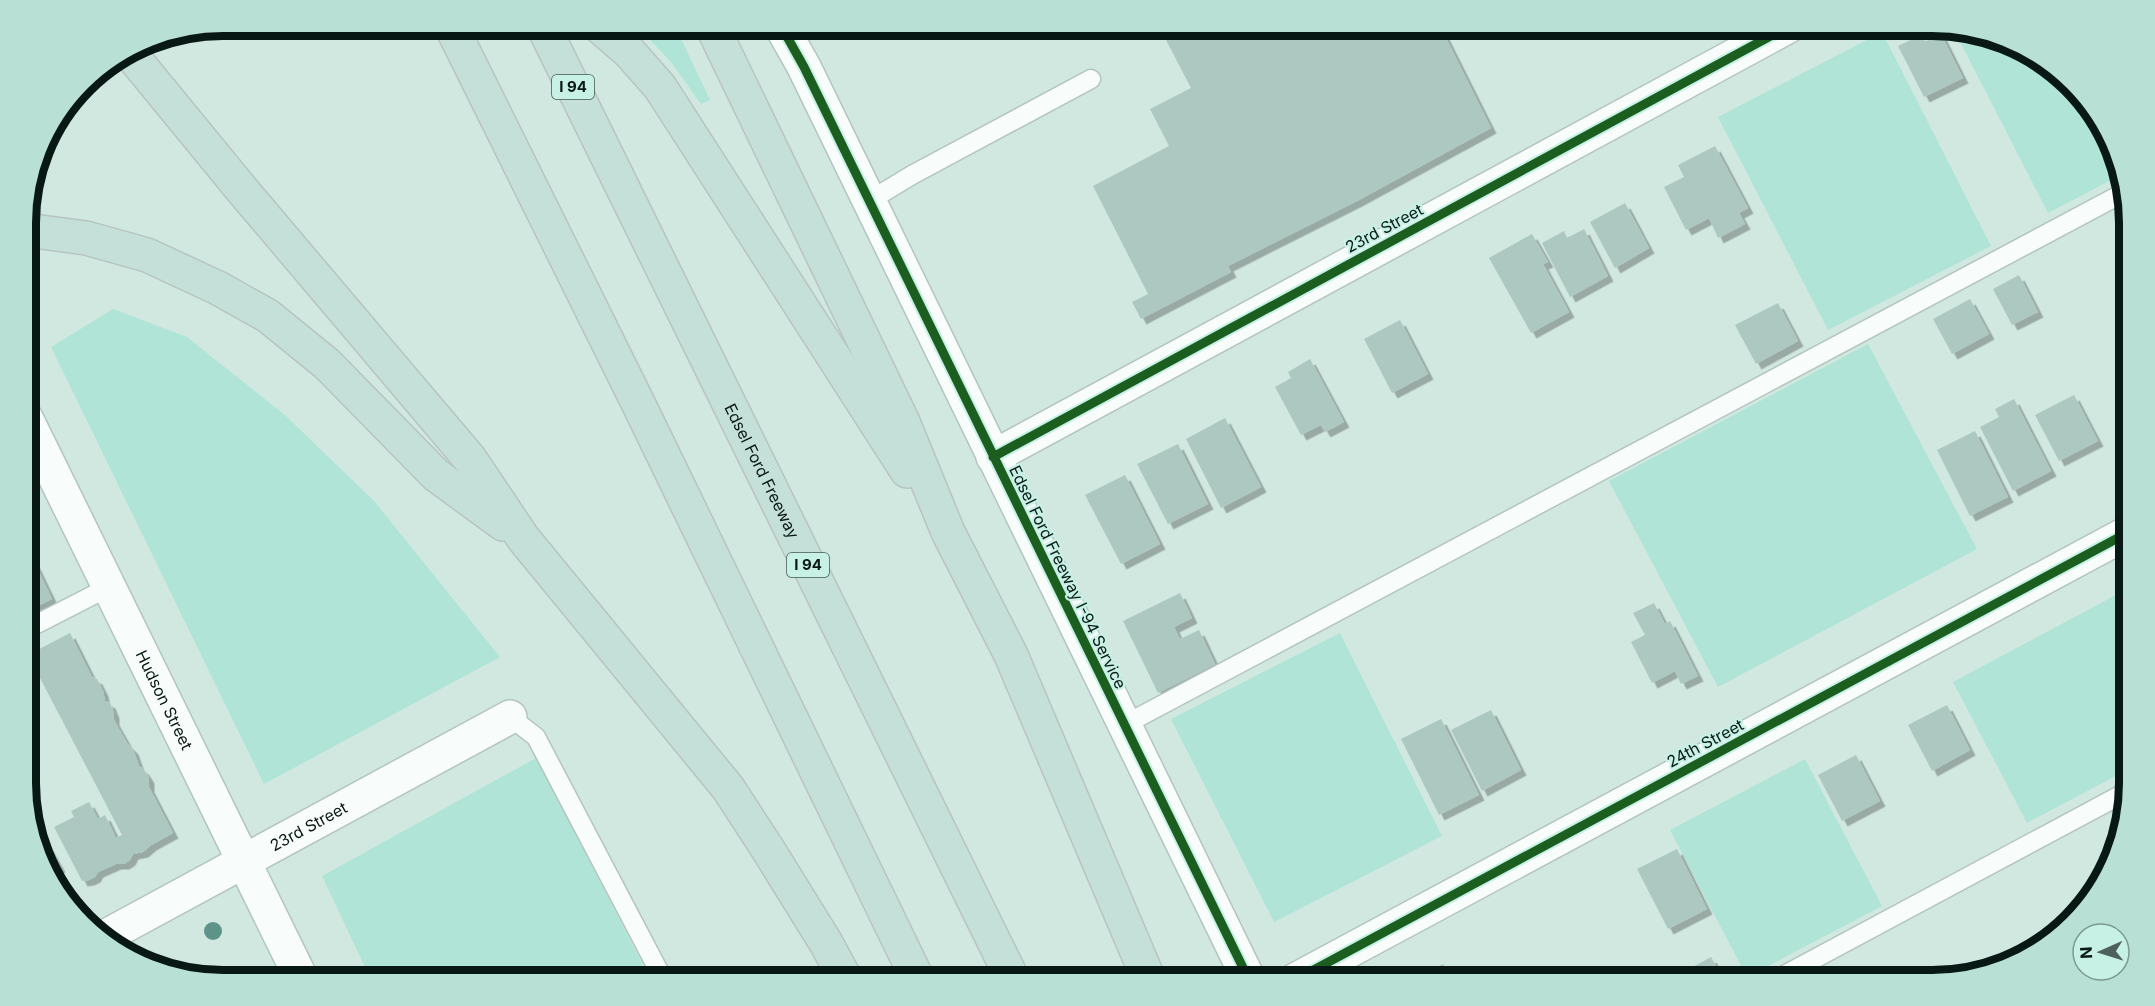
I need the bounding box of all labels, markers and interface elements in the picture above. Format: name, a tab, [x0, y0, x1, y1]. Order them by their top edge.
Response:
road number: I 94	[552, 75, 594, 99]
street label: 23rd Street	[1342, 199, 1426, 257]
street label: Edsel Ford Freeway	[721, 400, 804, 542]
street label: Edsel Ford Freeway I-94 Service	[1005, 462, 1131, 692]
road number: I 94	[787, 553, 829, 577]
street label: Hudson Street	[132, 647, 197, 753]
street label: 24th Street	[1663, 714, 1747, 772]
street label: 23rd Street	[266, 797, 350, 855]
north arrow	[2071, 922, 2131, 982]
text: N	[2076, 946, 2096, 959]

